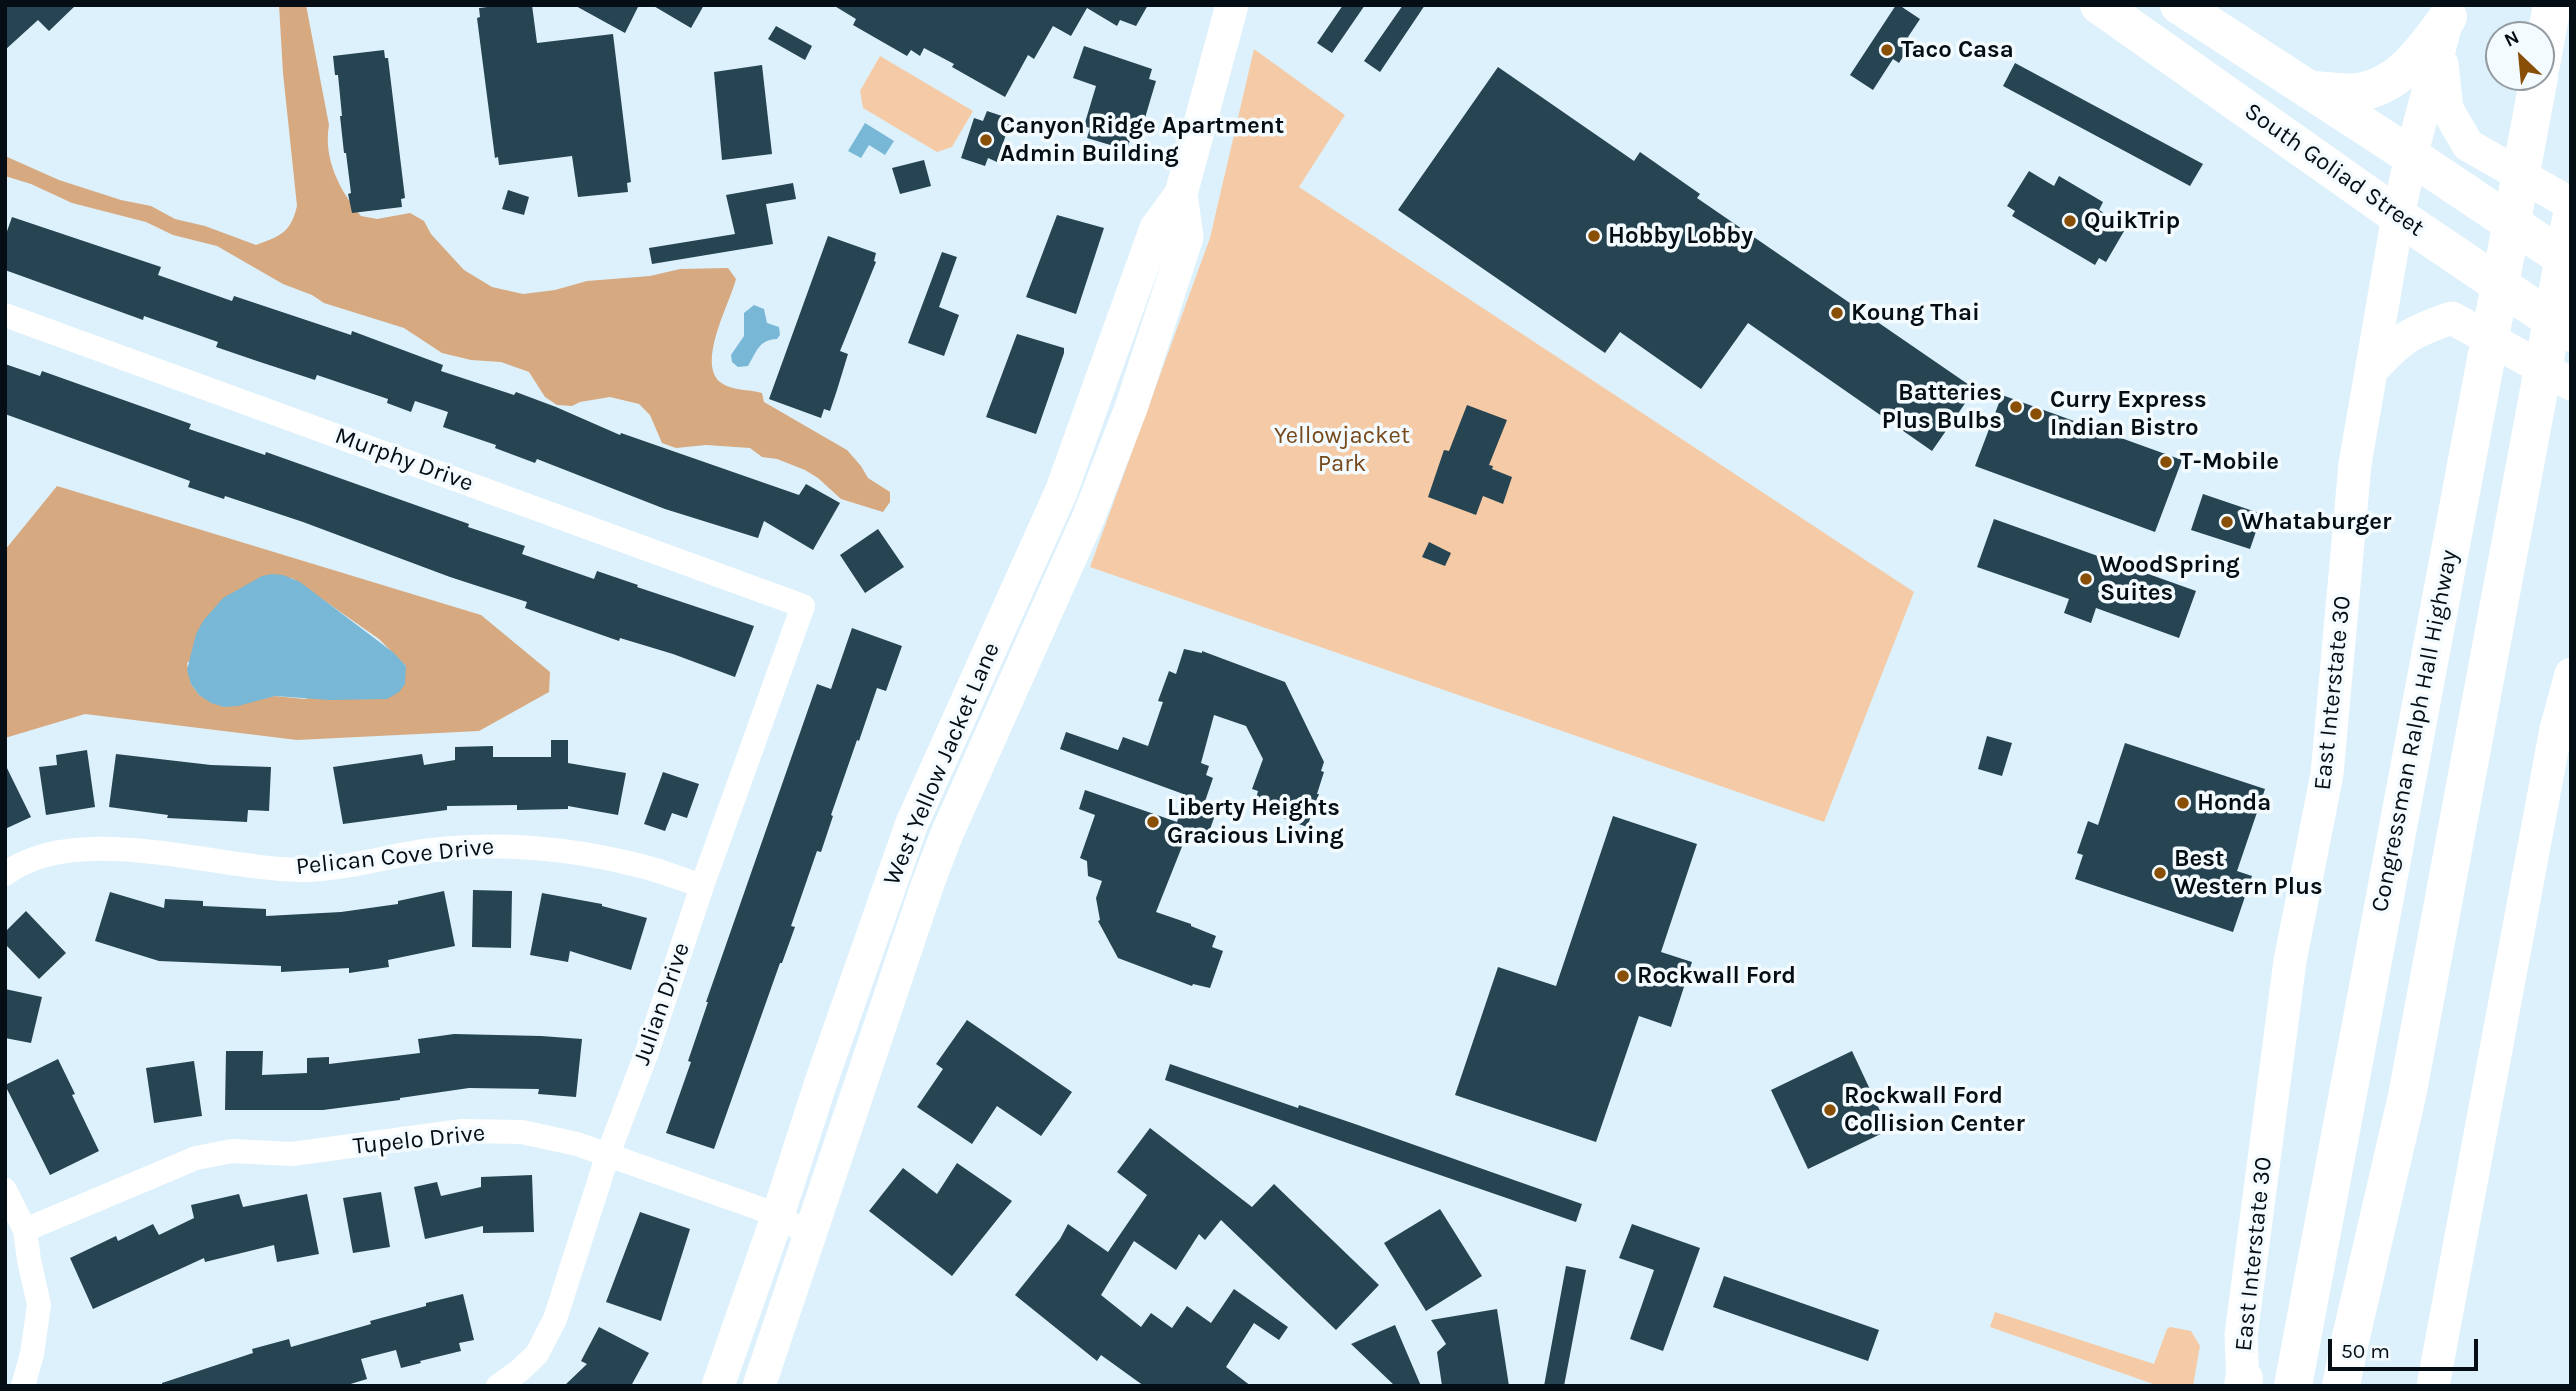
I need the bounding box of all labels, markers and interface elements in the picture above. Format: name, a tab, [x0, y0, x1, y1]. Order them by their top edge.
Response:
north arrow	[2485, 21, 2555, 91]
text: N	[2501, 26, 2523, 52]
place label: Taco Casa	[1901, 36, 2014, 64]
marker: Taco Casa	[1879, 42, 1895, 58]
street label: South Goliad Street	[2239, 97, 2429, 243]
place label: Canyon Ridge Apartment Admin Building	[1000, 112, 1284, 168]
marker: Canyon Ridge Apartment Admin Building	[978, 132, 994, 148]
place label: QuikTrip	[2084, 207, 2180, 235]
marker: QuikTrip	[2062, 213, 2078, 229]
place label: Hobby Lobby	[1608, 222, 1753, 250]
marker: Hobby Lobby	[1586, 228, 1602, 244]
place label: Koung Thai	[1851, 299, 1980, 327]
marker: Koung Thai	[1829, 305, 1845, 321]
place label: Batteries Plus Bulbs	[1882, 379, 2002, 435]
place label: Curry Express Indian Bistro	[2050, 386, 2207, 442]
marker: Batteries Plus Bulbs	[2008, 399, 2024, 415]
marker: Curry Express Indian Bistro	[2028, 406, 2044, 422]
street label: Murphy Drive	[331, 422, 477, 498]
park label: Yellowjacket Park	[1274, 422, 1410, 478]
place label: T-Mobile	[2180, 448, 2279, 476]
marker: T-Mobile	[2158, 454, 2174, 470]
place label: Whataburger	[2241, 508, 2391, 536]
marker: Whataburger	[2219, 514, 2235, 530]
street label: Congressman Ralph Hall Highway	[2366, 548, 2464, 914]
place label: WoodSpring Suites	[2100, 551, 2240, 607]
marker: WoodSpring Suites	[2078, 571, 2094, 587]
street label: East Interstate 30	[2308, 594, 2358, 792]
street label: West Yellow Jacket Lane	[878, 638, 1006, 890]
place label: Honda	[2197, 789, 2271, 817]
place label: Liberty Heights Gracious Living	[1167, 794, 1344, 850]
marker: Honda	[2175, 795, 2191, 811]
marker: Liberty Heights Gracious Living	[1145, 814, 1161, 830]
street label: Pelican Cove Drive	[294, 832, 496, 882]
place label: Best Western Plus	[2174, 845, 2323, 901]
marker: Best Western Plus	[2152, 865, 2168, 881]
street label: Julian Drive	[628, 939, 696, 1069]
place label: Rockwall Ford	[1637, 962, 1796, 990]
marker: Rockwall Ford	[1615, 968, 1631, 984]
place label: Rockwall Ford Collision Center	[1844, 1082, 2025, 1138]
marker: Rockwall Ford Collision Center	[1822, 1102, 1838, 1118]
street label: Tupelo Drive	[351, 1119, 487, 1161]
street label: East Interstate 30	[2229, 1155, 2279, 1353]
scale bar	[2331, 1324, 2482, 1368]
text: 50 m	[2341, 1339, 2390, 1363]

